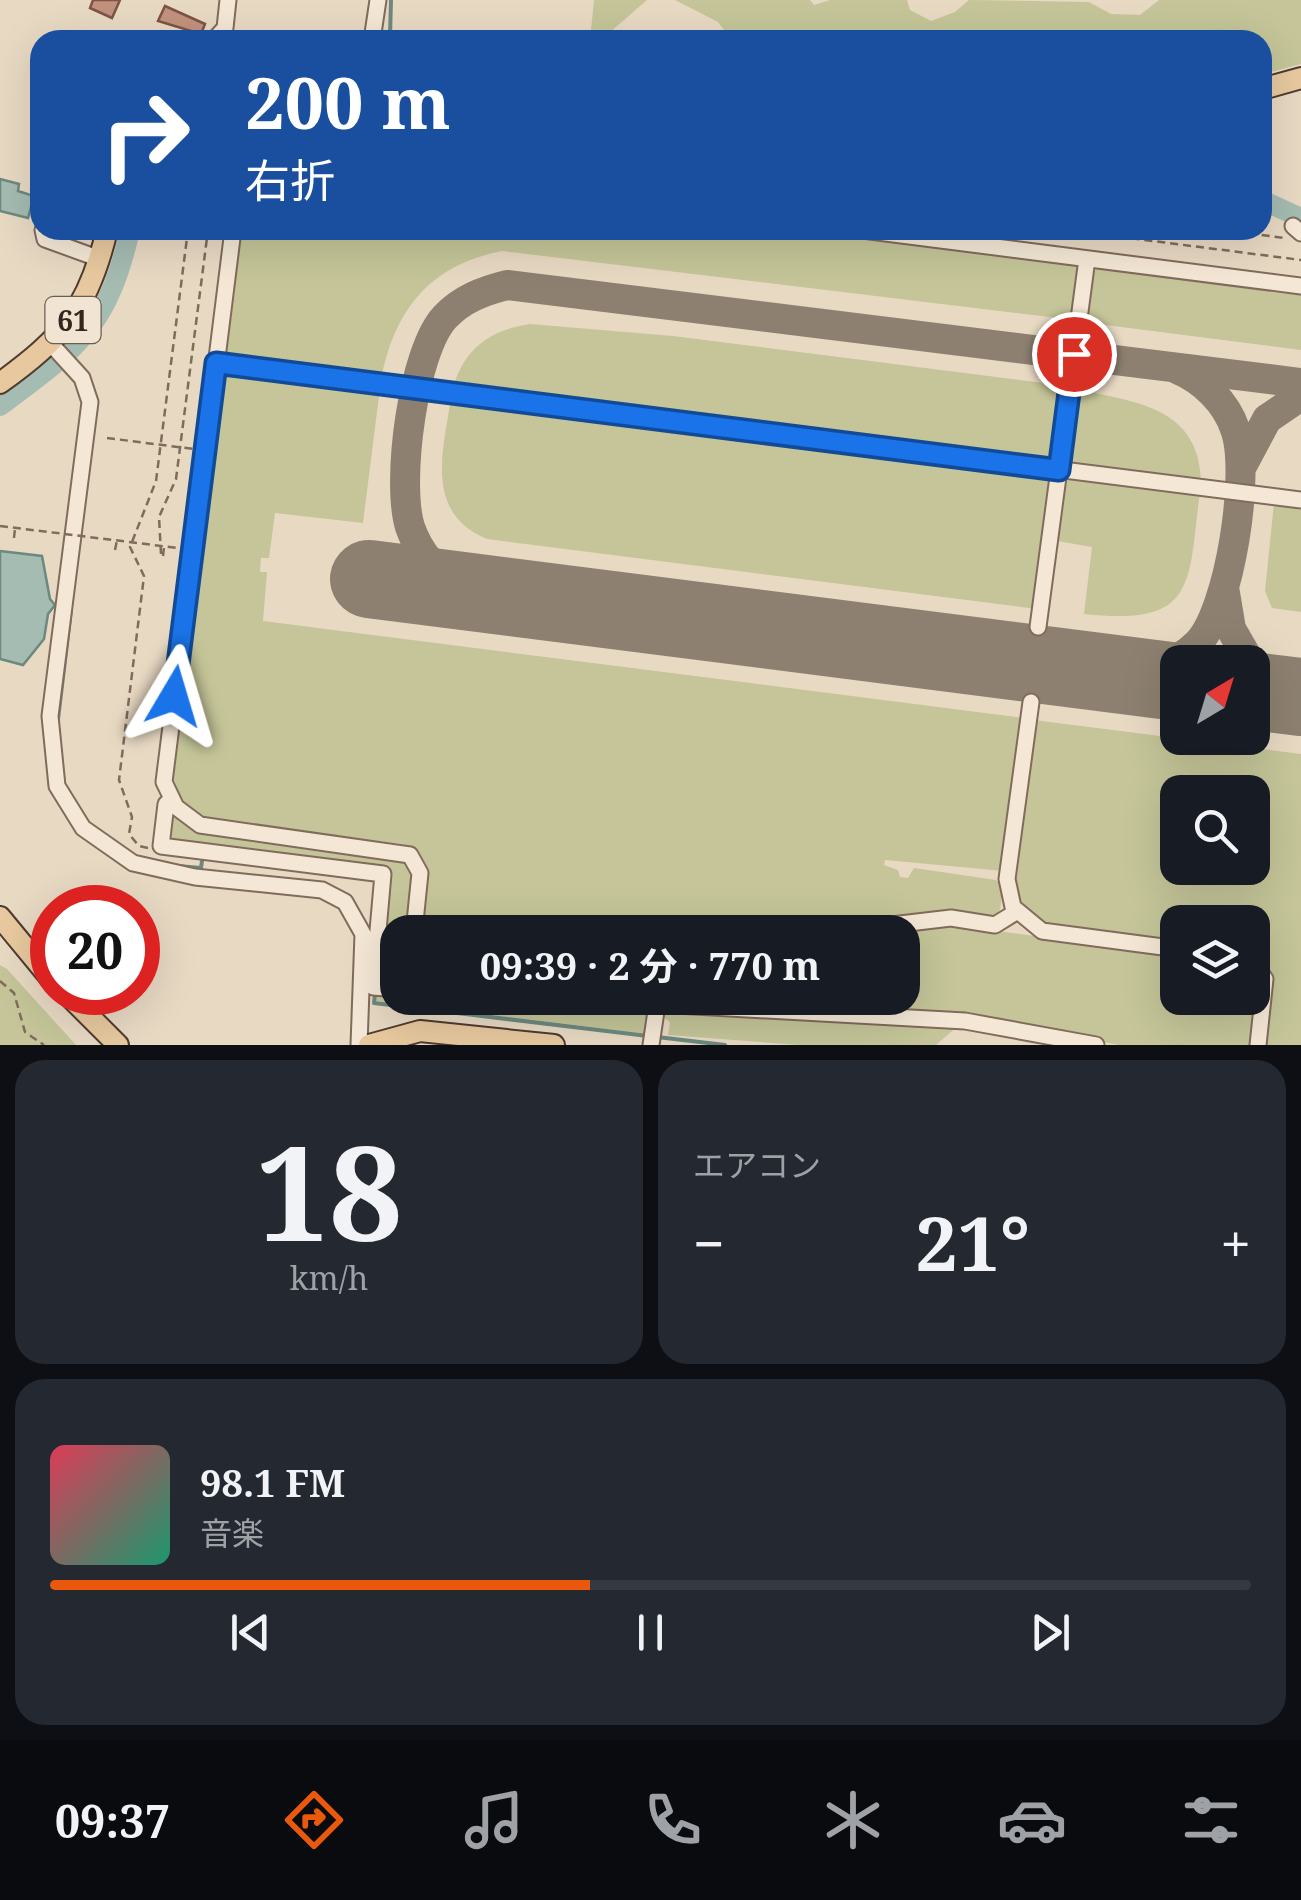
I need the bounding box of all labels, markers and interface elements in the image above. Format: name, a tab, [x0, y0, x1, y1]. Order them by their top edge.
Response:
text: 200 m	[245, 54, 451, 150]
icon: right	[80, 70, 210, 200]
text: 右折	[245, 149, 335, 210]
road number: 61	[46, 297, 100, 343]
pin	[1032, 312, 1117, 397]
icon: arrive	[1047, 327, 1102, 382]
position arrow	[122, 644, 226, 748]
north arrow	[1160, 645, 1270, 755]
map controls	[1160, 645, 1270, 1015]
button: search	[1160, 775, 1270, 885]
speed limit sign: 20	[30, 885, 160, 1015]
button: layers	[1160, 905, 1270, 1015]
text: 09:39 · 2 分 · 770 m	[480, 939, 820, 991]
text: 18	[256, 1102, 402, 1279]
text: エアコン	[693, 1143, 821, 1186]
text: 21°	[915, 1191, 1030, 1293]
text: −	[693, 1205, 725, 1280]
text: +	[1220, 1205, 1251, 1280]
text: km/h	[290, 1256, 368, 1299]
text: 98.1 FM	[200, 1456, 345, 1508]
text: 音楽	[200, 1511, 264, 1554]
icon: previous	[223, 1605, 278, 1660]
icon: pause	[623, 1605, 678, 1660]
icon: next	[1023, 1605, 1078, 1660]
icon: directions	[279, 1785, 349, 1855]
icon: music	[459, 1785, 529, 1855]
icon: phone	[638, 1785, 708, 1855]
icon: climate	[818, 1785, 888, 1855]
icon: car	[997, 1785, 1067, 1855]
icon: filters	[1176, 1785, 1246, 1855]
text: 09:37	[55, 1790, 170, 1851]

